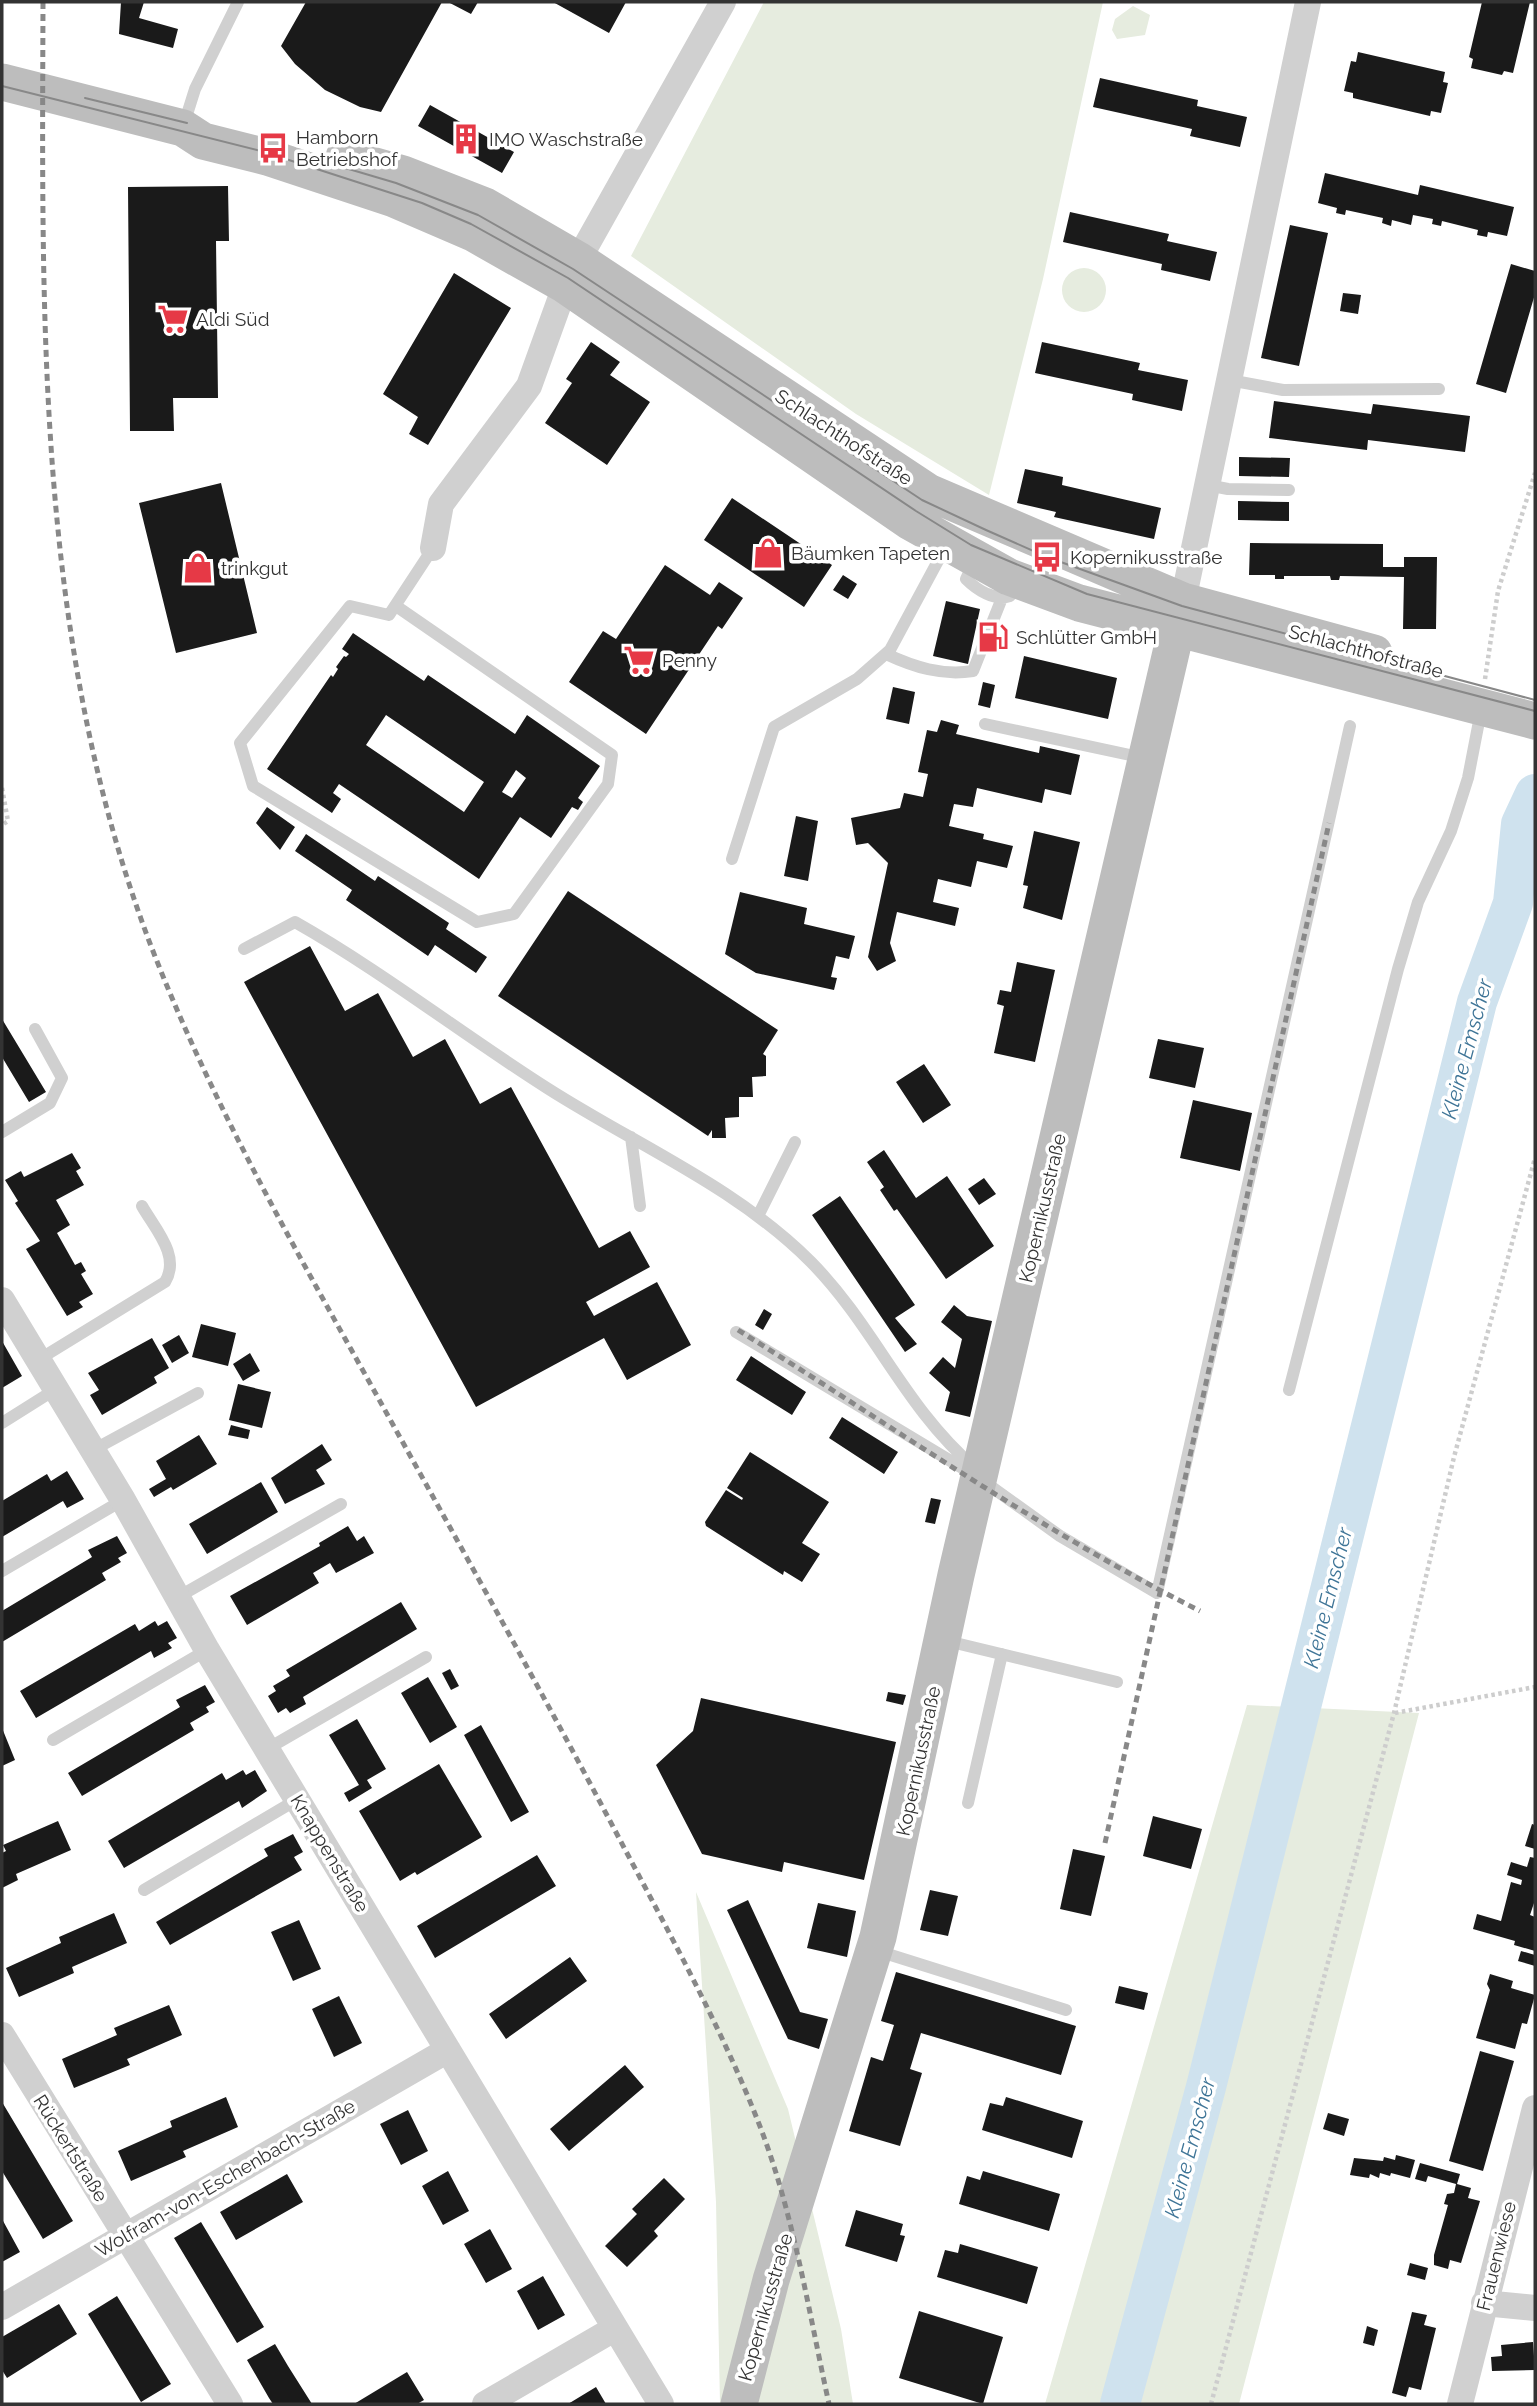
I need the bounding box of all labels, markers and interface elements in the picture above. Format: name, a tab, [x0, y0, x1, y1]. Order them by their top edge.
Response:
building icon: IMO Waschstraße	[449, 122, 483, 156]
place label: Hamborn Betriebshof	[296, 126, 398, 170]
place label: IMO Waschstraße	[489, 128, 643, 150]
bus stop icon: Hamborn Betriebshof	[256, 131, 290, 165]
supermarket icon: Aldi Süd	[156, 302, 190, 336]
place label: Aldi Süd	[196, 308, 269, 330]
street label: Schlachthofstraße	[771, 384, 917, 490]
shop icon: Bäumken Tapeten	[751, 536, 785, 570]
bus stop icon: Kopernikusstraße	[1030, 540, 1064, 574]
place label: Bäumken Tapeten	[791, 542, 950, 564]
place label: Kopernikusstraße	[1070, 546, 1222, 568]
shop icon: trinkgut	[181, 551, 215, 585]
place label: trinkgut	[221, 557, 289, 579]
fuel station icon: Schlütter GmbH	[976, 620, 1010, 654]
street label: Schlachthofstraße	[1286, 620, 1446, 682]
place label: Schlütter GmbH	[1016, 626, 1157, 648]
supermarket icon: Penny	[622, 643, 656, 677]
place label: Penny	[662, 649, 717, 671]
water label: Kleine Emscher	[1436, 975, 1497, 1122]
street label: Kopernikusstraße	[1014, 1131, 1070, 1285]
water label: Kleine Emscher	[1298, 1524, 1357, 1671]
street label: Kopernikusstraße	[891, 1684, 945, 1838]
street label: Knappenstraße	[286, 1790, 374, 1916]
water label: Kleine Emscher	[1159, 2074, 1220, 2221]
street label: Rückertstraße	[29, 2090, 113, 2206]
street label: Wolfram-von-Eschenbach-Straße	[91, 2094, 359, 2262]
street label: Frauenwiese	[1472, 2199, 1520, 2313]
street label: Kopernikusstraße	[733, 2231, 797, 2383]

